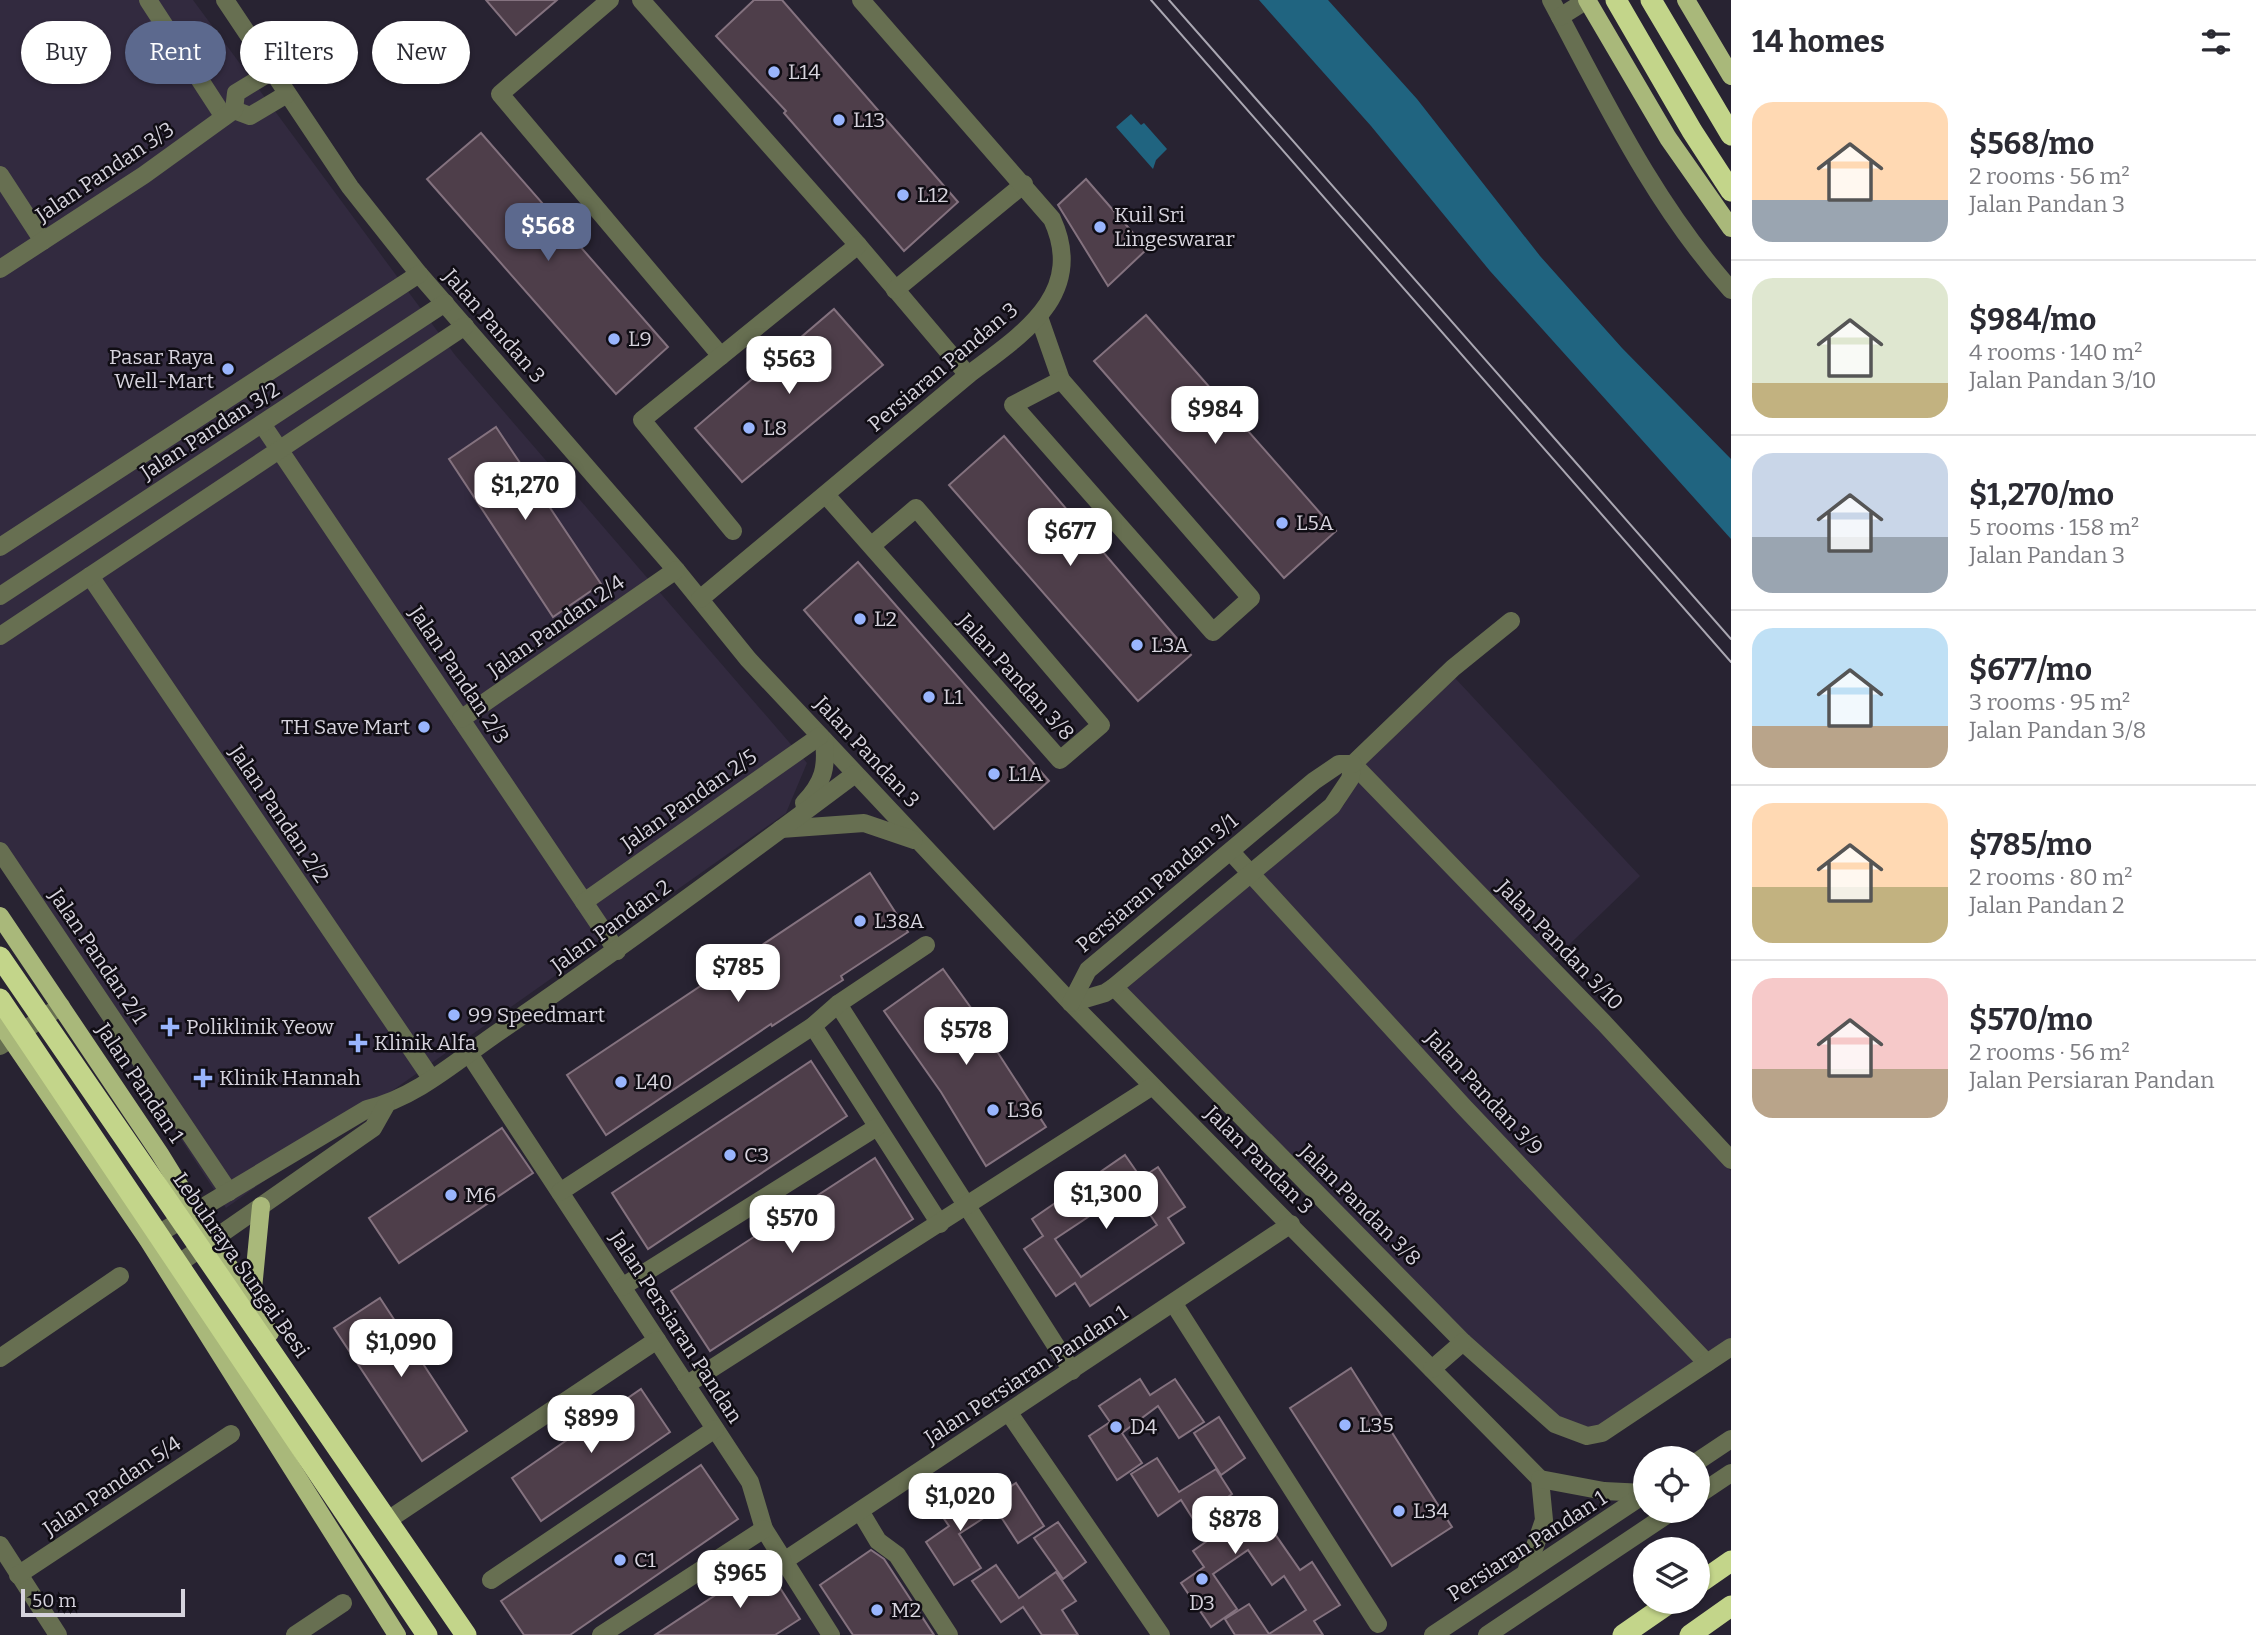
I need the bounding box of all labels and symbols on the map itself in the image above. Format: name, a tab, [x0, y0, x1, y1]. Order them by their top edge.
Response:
place label: L14	[788, 59, 820, 85]
marker: L14	[766, 64, 782, 80]
place label: L13	[853, 107, 885, 133]
marker: L13	[831, 112, 847, 128]
street label: Jalan Pandan 3/3	[30, 116, 179, 228]
place label: L12	[917, 182, 949, 208]
marker: L12	[895, 187, 911, 203]
place label: Kuil Sri Lingeswarar	[1114, 202, 1235, 252]
pin: $568	[507, 204, 589, 263]
marker: Kuil Sri Lingeswarar	[1092, 219, 1108, 235]
street label: Jalan Pandan 3	[437, 263, 551, 388]
street label: Persiaran Pandan 3	[863, 297, 1023, 437]
place label: L9	[628, 326, 652, 352]
marker: L9	[606, 331, 622, 347]
pin: $563	[748, 336, 830, 396]
place label: Pasar Raya Well-Mart	[109, 344, 214, 394]
marker: Pasar Raya Well-Mart	[220, 361, 236, 377]
street label: Jalan Pandan 3/2	[135, 376, 284, 486]
pin: $984	[1174, 386, 1256, 446]
place label: L8	[763, 415, 787, 441]
marker: L8	[741, 420, 757, 436]
pin: $1,270	[468, 462, 582, 522]
pin: $677	[1029, 508, 1111, 568]
place label: L5A	[1296, 510, 1334, 536]
marker: L5A	[1274, 515, 1290, 531]
street label: Jalan Pandan 2/4	[482, 569, 629, 683]
street label: Jalan Pandan 2/3	[403, 600, 515, 749]
place label: L2	[874, 606, 897, 632]
street label: Jalan Pandan 3/8	[952, 607, 1080, 746]
marker: L2	[852, 611, 868, 627]
place label: L3A	[1151, 632, 1189, 658]
marker: L3A	[1129, 637, 1145, 653]
place label: L1	[943, 684, 964, 710]
marker: L1	[921, 689, 937, 705]
street label: Jalan Pandan 3	[808, 690, 925, 813]
place label: TH Save Mart	[281, 714, 410, 740]
marker: TH Save Mart	[416, 719, 432, 735]
street label: Jalan Pandan 2/2	[223, 740, 335, 888]
street label: Jalan Pandan 2/5	[615, 743, 762, 857]
place label: L1A	[1008, 761, 1043, 787]
marker: L1A	[986, 766, 1002, 782]
street label: Persiaran Pandan 3/1	[1071, 808, 1243, 958]
street label: Jalan Pandan 2	[545, 874, 676, 979]
street label: Jalan Pandan 3/10	[1490, 874, 1629, 1016]
street label: Jalan Pandan 2/1	[43, 883, 153, 1029]
place label: L38A	[874, 908, 924, 934]
marker: L38A	[852, 913, 868, 929]
pin: $785	[697, 944, 779, 1004]
place label: 99 Speedmart	[468, 1002, 605, 1028]
marker: 99 Speedmart	[446, 1007, 462, 1023]
pin: $578	[925, 1007, 1007, 1067]
place label: Poliklinik Yeow	[186, 1014, 334, 1040]
street label: Jalan Pandan 1	[90, 1017, 190, 1148]
marker: Poliklinik Yeow	[160, 1017, 180, 1037]
street label: Jalan Pandan 3/9	[1419, 1024, 1549, 1161]
place label: Klinik Alfa	[374, 1030, 477, 1056]
marker: Klinik Alfa	[348, 1033, 368, 1053]
place label: Klinik Hannah	[219, 1065, 361, 1091]
marker: Klinik Hannah	[193, 1068, 213, 1088]
place label: L40	[635, 1069, 672, 1095]
marker: L40	[613, 1074, 629, 1090]
place label: L36	[1007, 1097, 1043, 1123]
street label: Jalan Pandan 3	[1199, 1100, 1319, 1220]
marker: L36	[985, 1102, 1001, 1118]
street label: Jalan Pandan 3/8	[1293, 1138, 1426, 1271]
place label: C3	[744, 1142, 769, 1168]
marker: C3	[722, 1147, 738, 1163]
street label: Lebuhraya Sungai Besi	[167, 1167, 315, 1363]
pin: $1,300	[1049, 1172, 1163, 1231]
place label: M6	[465, 1182, 496, 1208]
marker: M6	[443, 1187, 459, 1203]
pin: $570	[751, 1196, 833, 1255]
street label: Jalan Persiaran Pandan	[603, 1225, 748, 1428]
street label: Jalan Persiaran Pandan 1	[919, 1299, 1133, 1451]
pin: $1,090	[344, 1320, 458, 1379]
pin: $899	[550, 1396, 632, 1455]
place label: L35	[1359, 1412, 1394, 1438]
place label: D4	[1130, 1414, 1157, 1440]
marker: L35	[1337, 1417, 1353, 1433]
marker: D4	[1108, 1419, 1124, 1435]
street label: Jalan Pandan 5/4	[37, 1430, 186, 1542]
pin: $1,020	[903, 1474, 1017, 1533]
street label: Persiaran Pandan 1	[1443, 1485, 1612, 1607]
pin: $878	[1194, 1496, 1276, 1556]
place label: L34	[1413, 1498, 1449, 1524]
marker: L34	[1391, 1503, 1407, 1519]
place label: C1	[634, 1547, 656, 1573]
pin: $965	[699, 1550, 781, 1610]
marker: C1	[612, 1552, 628, 1568]
marker: D3	[1194, 1571, 1210, 1587]
scale bar	[21, 1586, 186, 1618]
place label: D3	[1189, 1590, 1215, 1616]
place label: M2	[891, 1597, 921, 1623]
marker: M2	[869, 1602, 885, 1618]

